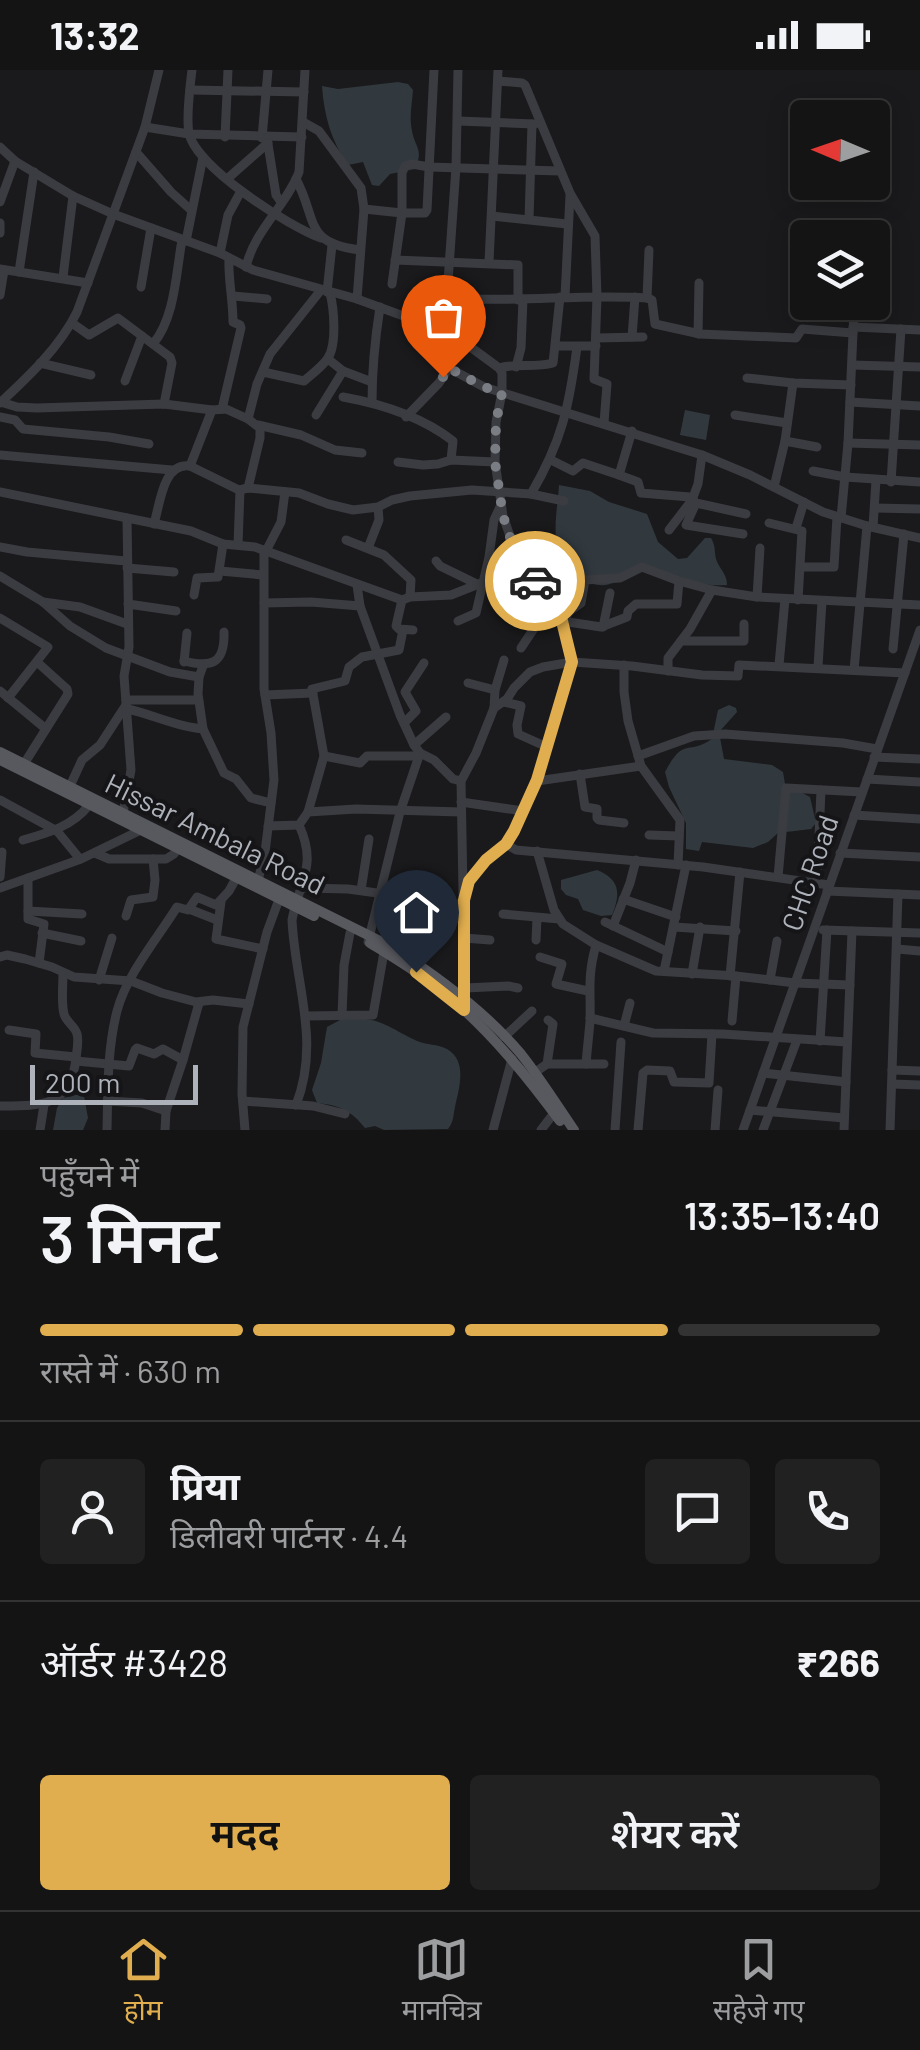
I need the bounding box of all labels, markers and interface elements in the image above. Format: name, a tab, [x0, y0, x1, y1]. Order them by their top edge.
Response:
text: 13:32	[50, 12, 140, 58]
north arrow	[790, 100, 890, 200]
map controls	[790, 100, 890, 320]
button: layers	[790, 220, 890, 320]
pin	[401, 275, 486, 378]
icon: bag	[416, 290, 471, 345]
courier	[485, 531, 585, 631]
icon: car	[508, 554, 563, 609]
street label: Hissar Ambala Road	[100, 765, 331, 901]
street label: CHC Road	[773, 810, 845, 935]
pin	[374, 870, 459, 973]
icon: home	[389, 885, 444, 940]
scale bar	[30, 1060, 198, 1104]
text: 200 m	[45, 1065, 120, 1099]
text: पहुँचने में	[40, 1155, 139, 1193]
text: 13:35–13:40	[684, 1192, 880, 1238]
text: 3 मिनट	[40, 1198, 219, 1276]
text: रास्ते में · 630 m	[40, 1351, 221, 1389]
button: person	[40, 1459, 145, 1564]
button: chat	[645, 1459, 750, 1564]
button: phone	[775, 1459, 880, 1564]
text: प्रिया	[170, 1462, 240, 1508]
text: डिलीवरी पार्टनर · 4.4	[170, 1516, 408, 1554]
text: ऑर्डर #3428	[40, 1639, 228, 1685]
text: ₹266	[796, 1639, 880, 1685]
button: मदद	[40, 1775, 450, 1890]
button: शेयर करें	[470, 1775, 880, 1890]
tab: होम	[116, 1932, 171, 2031]
tab: मानचित्र	[402, 1932, 482, 2031]
tab: सहेजे गए	[713, 1932, 804, 2031]

